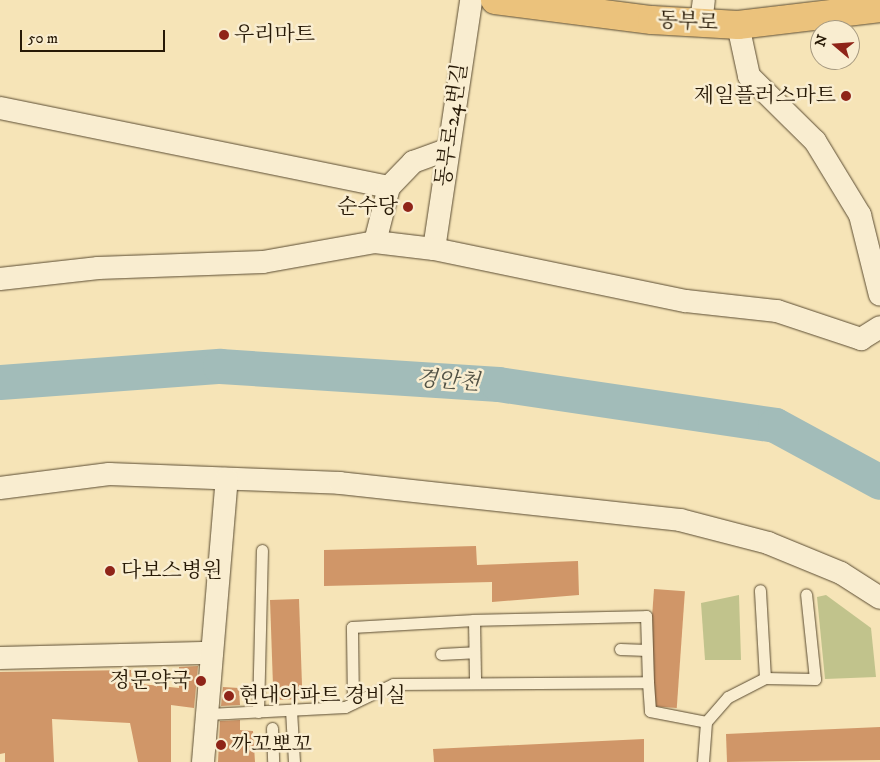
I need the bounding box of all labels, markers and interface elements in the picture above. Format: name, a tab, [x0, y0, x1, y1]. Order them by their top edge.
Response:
street label: 동부로	[657, 8, 719, 36]
scale bar	[22, 20, 168, 52]
north arrow	[810, 20, 860, 70]
place label: 우리마트	[234, 22, 315, 48]
text: 50 m	[28, 29, 58, 48]
marker: 우리마트	[218, 29, 230, 41]
text: N	[811, 32, 832, 49]
street label: 동부로24번길	[431, 62, 473, 188]
place label: 제일플러스마트	[694, 83, 836, 109]
marker: 제일플러스마트	[840, 90, 852, 102]
place label: 순수당	[337, 194, 398, 220]
marker: 순수당	[402, 201, 414, 213]
water label: 경안천	[415, 366, 481, 396]
place label: 다보스병원	[121, 558, 222, 584]
marker: 다보스병원	[103, 564, 117, 578]
place label: 정문약국	[110, 668, 191, 694]
marker: 정문약국	[195, 675, 207, 687]
place label: 현대아파트 경비실	[239, 683, 406, 709]
marker: 현대아파트 경비실	[223, 690, 235, 702]
place label: 까꼬뽀꼬	[231, 732, 312, 758]
marker: 까꼬뽀꼬	[215, 739, 227, 751]

